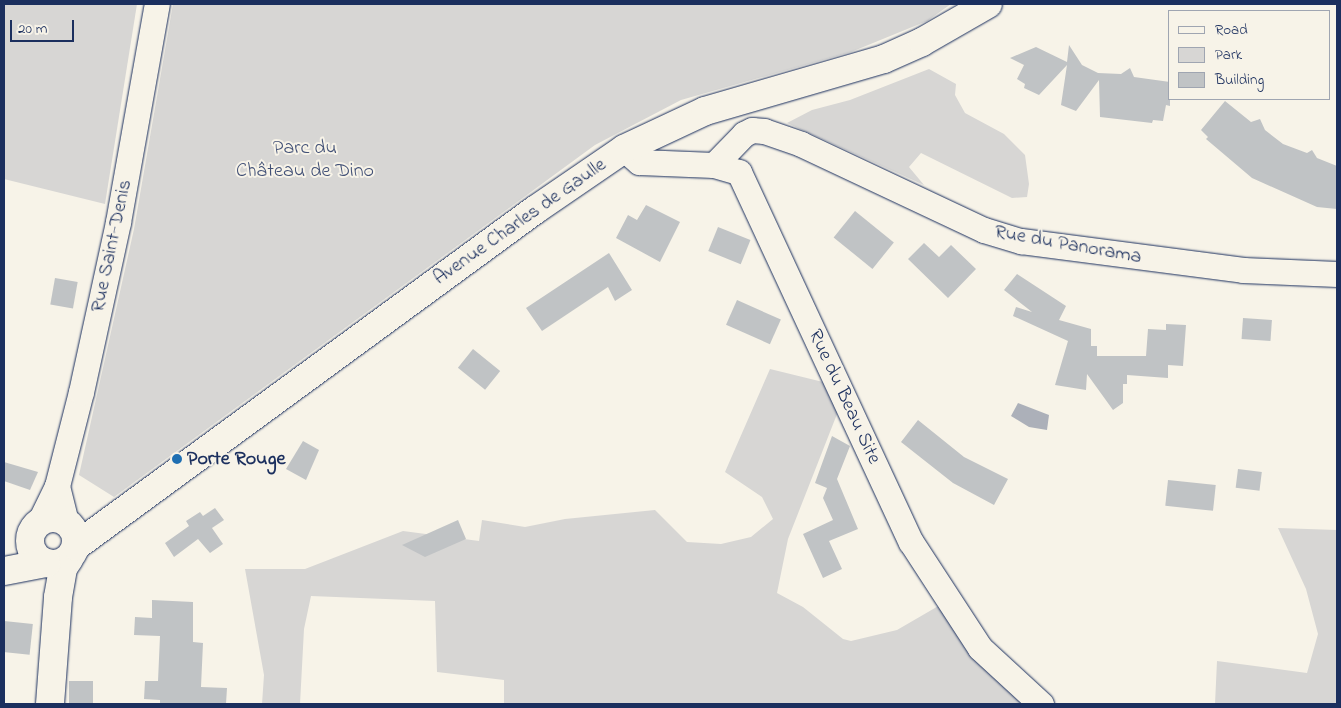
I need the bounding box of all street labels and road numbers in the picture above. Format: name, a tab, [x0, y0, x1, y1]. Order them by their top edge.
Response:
street label: Avenue Charles de Gaulle	[429, 153, 611, 291]
street label: Rue Saint-Denis	[86, 177, 138, 315]
street label: Rue du Panorama	[993, 220, 1143, 270]
street label: Rue du Beau Site	[802, 326, 886, 468]

